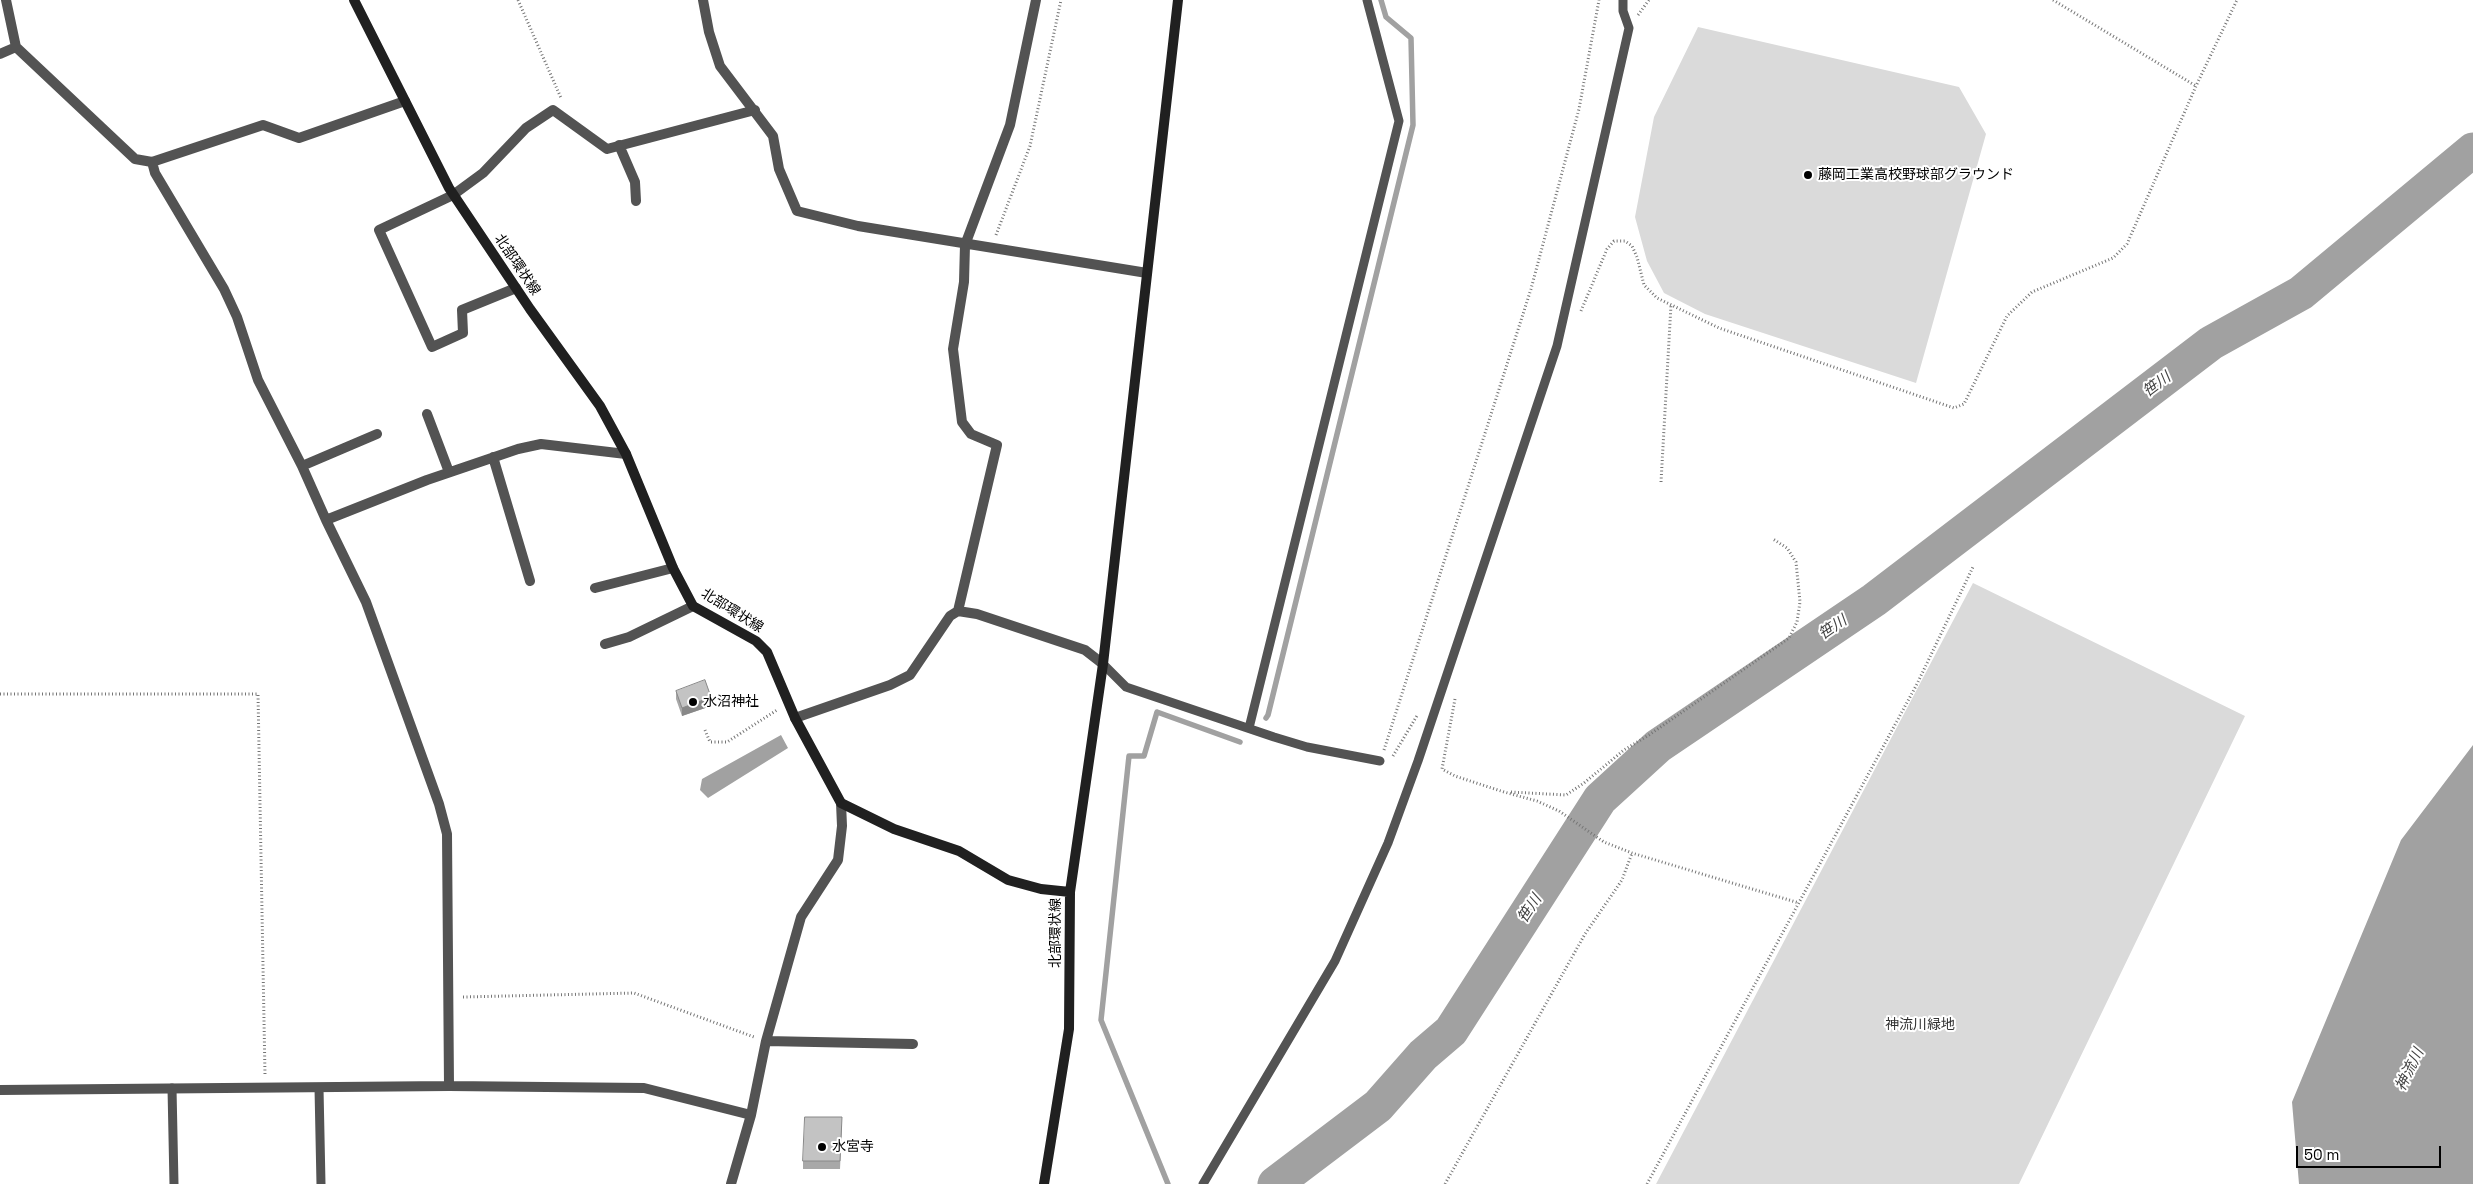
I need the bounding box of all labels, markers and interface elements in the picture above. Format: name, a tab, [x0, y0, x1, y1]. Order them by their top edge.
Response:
place label: 藤岡工業高校野球部グラウンド	[1818, 167, 2014, 183]
marker: 藤岡工業高校野球部グラウンド	[1802, 169, 1814, 181]
street label: 北部環状線	[490, 231, 544, 299]
water label: 笹川	[2140, 369, 2174, 401]
street label: 北部環状線	[698, 585, 766, 637]
water label: 笹川	[1816, 612, 1850, 644]
place label: 水沼神社	[703, 694, 759, 710]
marker: 水沼神社	[687, 696, 699, 708]
water label: 笹川	[1514, 892, 1546, 926]
street label: 北部環状線	[1048, 898, 1064, 968]
park label: 神流川緑地	[1885, 1017, 1955, 1033]
water label: 神流川	[2392, 1046, 2428, 1094]
scale bar	[2298, 1136, 2443, 1168]
place label: 水宮寺	[832, 1139, 874, 1155]
marker: 水宮寺	[816, 1141, 828, 1153]
text: 50 m	[2304, 1145, 2339, 1164]

